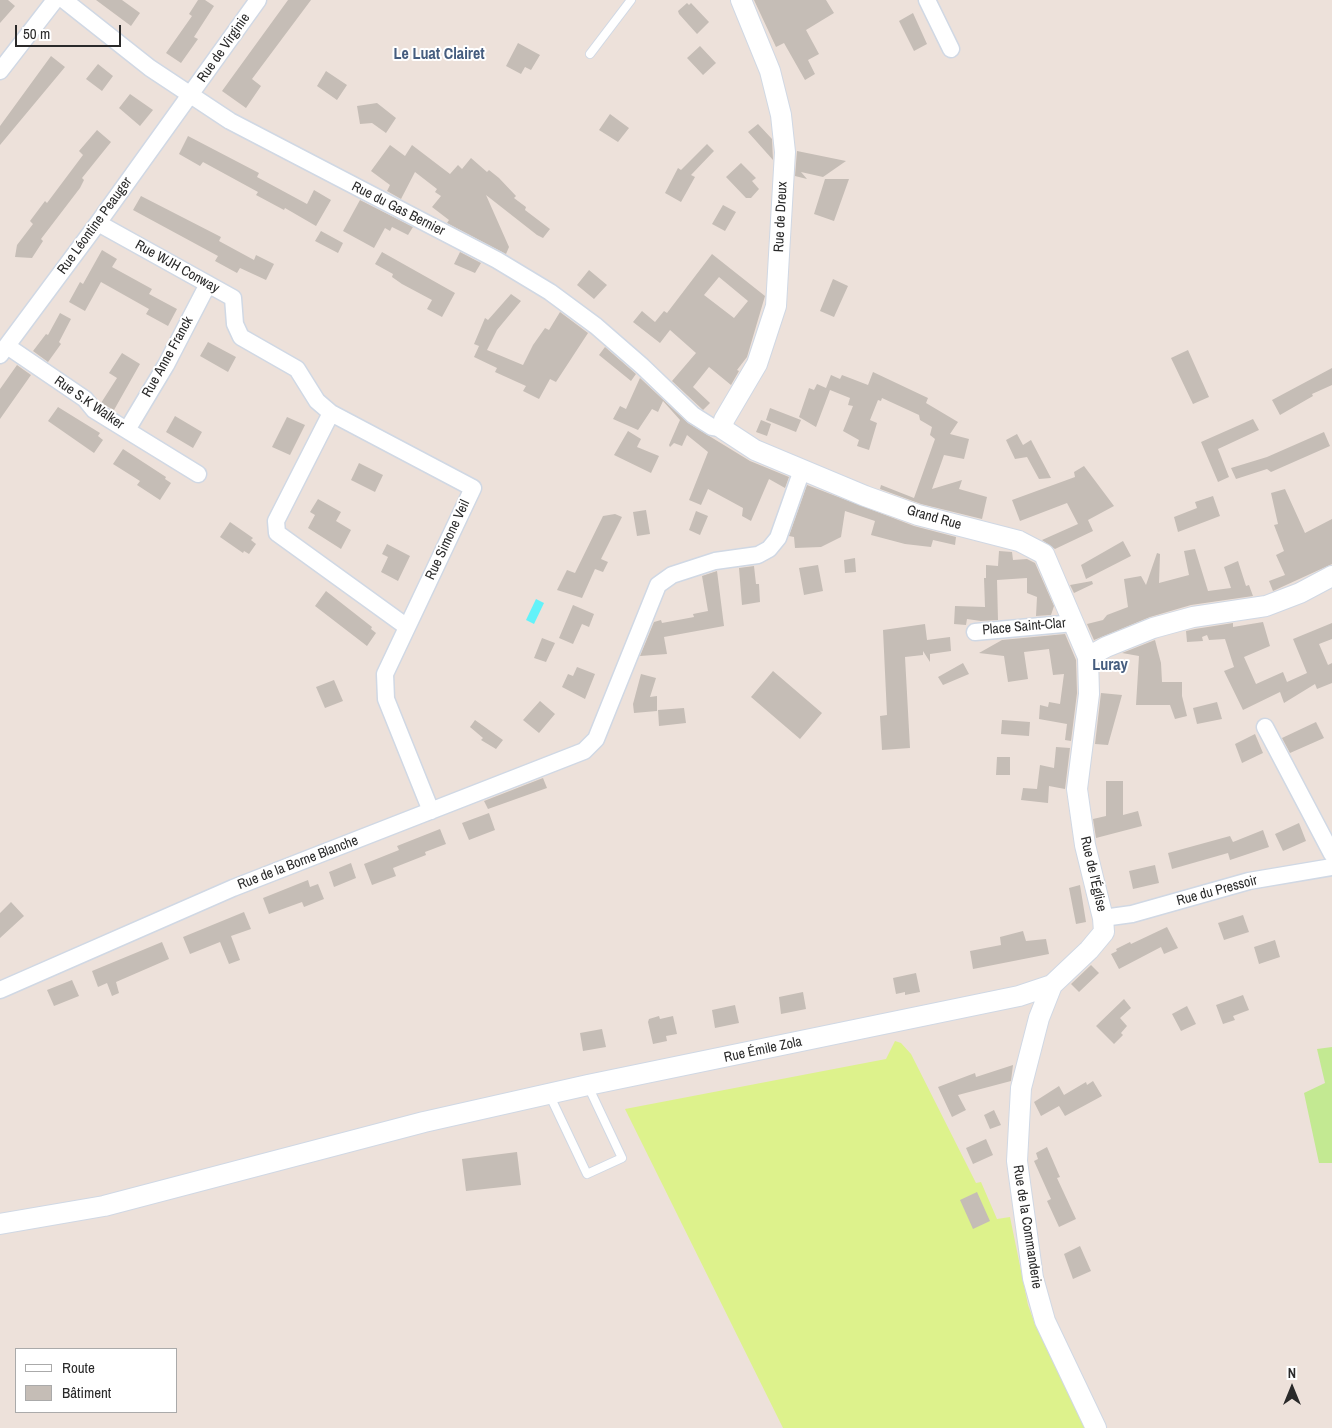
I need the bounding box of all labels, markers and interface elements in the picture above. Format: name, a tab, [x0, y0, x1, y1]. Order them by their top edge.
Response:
street label: Rue de Virginie	[194, 10, 254, 86]
scale bar	[18, 15, 124, 47]
text: 50 m	[23, 23, 50, 44]
district label: Le Luat Clairet	[393, 45, 485, 65]
street label: Rue Léontine Peauger	[54, 174, 136, 278]
street label: Rue du Gas Bernier	[349, 178, 447, 240]
street label: Rue de Dreux	[771, 181, 791, 253]
street label: Rue WJH Conway	[132, 237, 222, 297]
street label: Rue Anne Franck	[139, 314, 197, 400]
street label: Rue S.K Walker	[51, 373, 127, 433]
street label: Rue Simone Veil	[422, 497, 474, 583]
street label: Grand Rue	[905, 502, 963, 534]
street label: Place Saint-Clar	[982, 615, 1066, 639]
district label: Luray	[1092, 656, 1128, 676]
street label: Rue de la Borne Blanche	[235, 832, 361, 894]
street label: Rue de l'Église	[1076, 835, 1110, 913]
street label: Rue du Pressoir	[1175, 872, 1259, 910]
street label: Rue Émile Zola	[723, 1034, 803, 1066]
street label: Rue de la Commanderie	[1009, 1164, 1045, 1290]
legend	[15, 1348, 178, 1413]
text: Route	[62, 1357, 95, 1378]
north arrow	[1267, 1363, 1317, 1413]
text: N	[1288, 1364, 1296, 1382]
text: Bâtiment	[62, 1382, 111, 1403]

